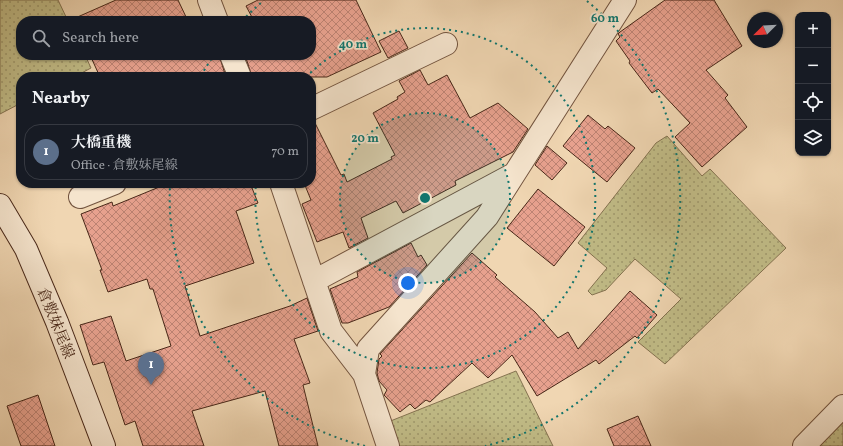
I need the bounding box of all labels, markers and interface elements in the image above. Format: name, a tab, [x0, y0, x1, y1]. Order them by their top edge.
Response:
text: 60 m	[591, 11, 619, 27]
north arrow	[747, 12, 783, 48]
map controls	[795, 12, 831, 156]
button: +	[795, 12, 831, 48]
search box	[16, 16, 316, 60]
icon: search	[30, 27, 52, 49]
text: Search here	[62, 28, 139, 49]
text: 40 m	[339, 37, 368, 53]
button: −	[795, 48, 831, 84]
button: locate	[795, 84, 831, 120]
text: Nearby	[32, 87, 90, 110]
button: layers	[795, 120, 831, 156]
text: 20 m	[351, 131, 379, 147]
text: 大橋重機	[71, 133, 131, 154]
text: 1	[43, 143, 49, 161]
text: 70 m	[271, 143, 299, 161]
text: Office · 倉敷妹尾線	[71, 157, 178, 175]
centre of rings	[418, 191, 432, 205]
your location	[398, 273, 418, 293]
street label: 倉敷妹尾線	[31, 285, 78, 362]
pin: 1	[138, 352, 164, 385]

